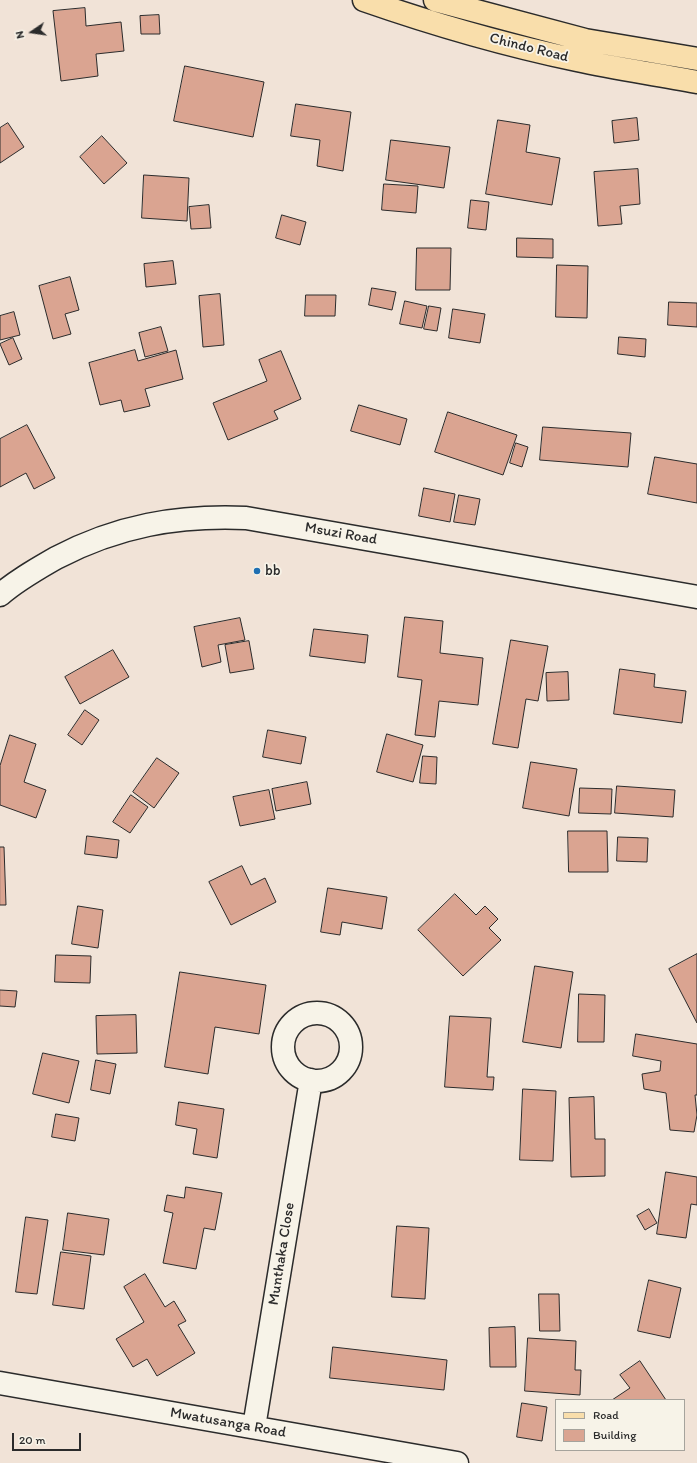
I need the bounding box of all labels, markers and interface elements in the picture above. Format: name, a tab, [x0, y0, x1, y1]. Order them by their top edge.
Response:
north arrow	[12, 12, 52, 52]
street label: Chindo Road	[488, 29, 570, 67]
text: N	[13, 30, 27, 40]
street label: Msuzi Road	[303, 519, 379, 549]
place label: bb	[265, 562, 281, 580]
marker: bb	[252, 566, 262, 576]
street label: Munthaka Close	[265, 1201, 299, 1307]
legend	[555, 1399, 685, 1451]
street label: Mwatusanga Road	[168, 1404, 288, 1442]
text: Road	[593, 1408, 619, 1422]
scale bar	[14, 1425, 83, 1451]
text: Building	[593, 1428, 636, 1442]
text: 20 m	[19, 1433, 46, 1447]

